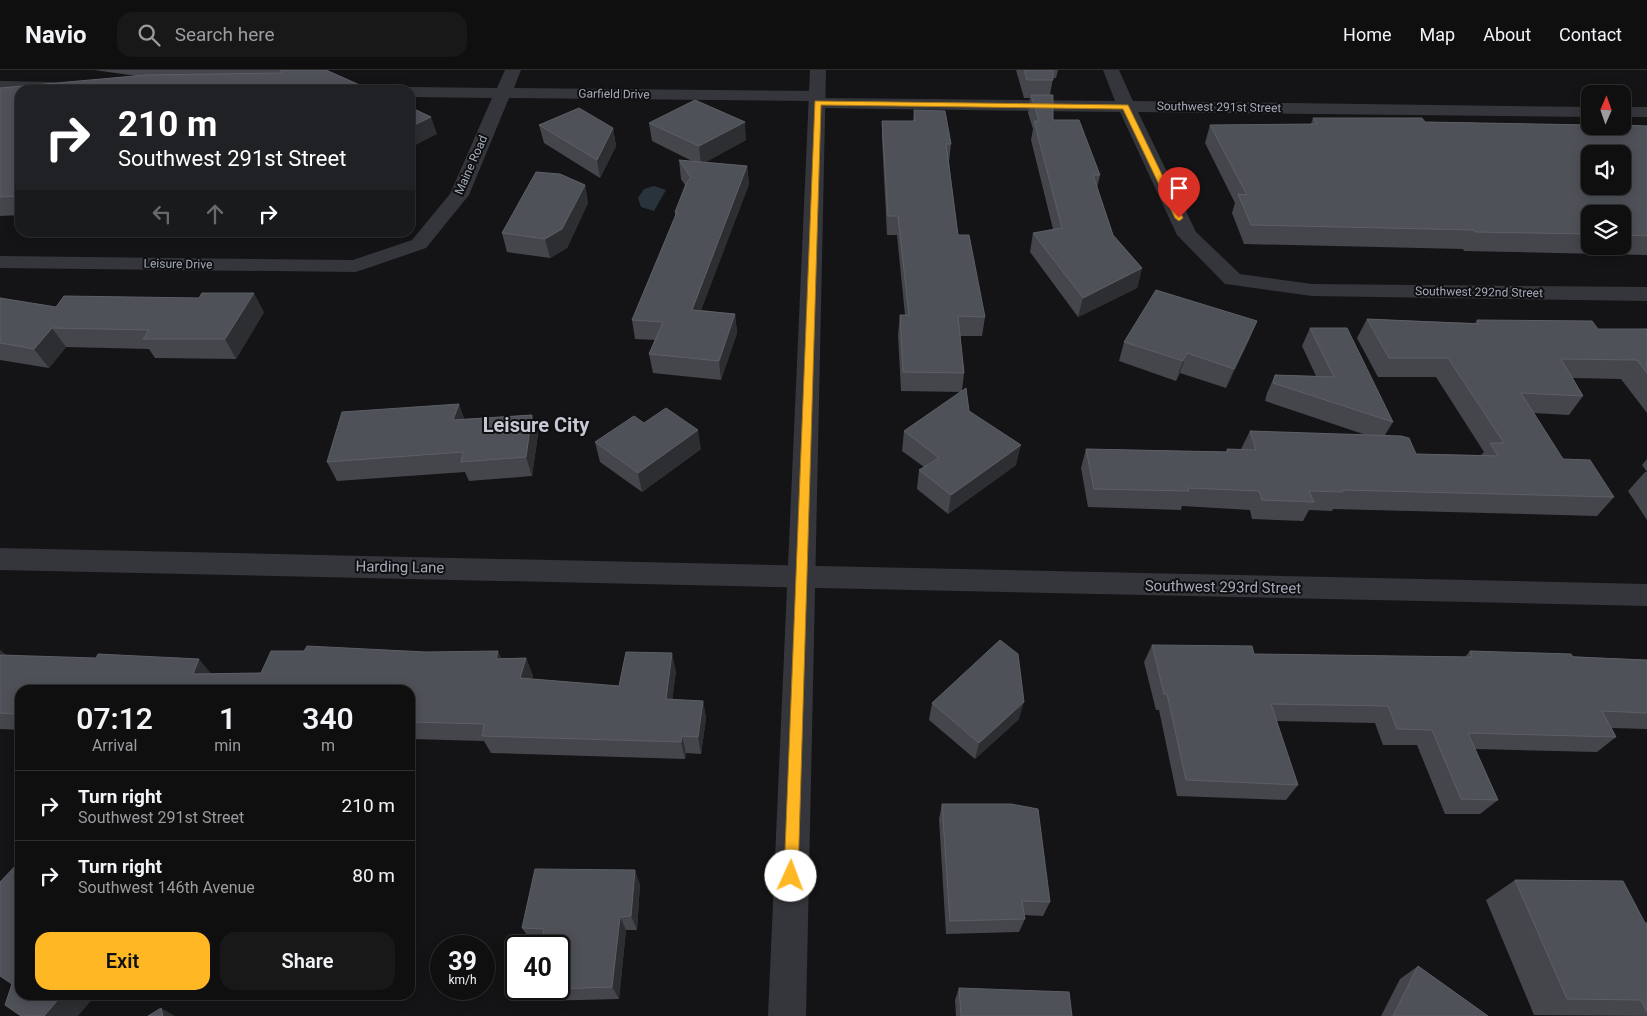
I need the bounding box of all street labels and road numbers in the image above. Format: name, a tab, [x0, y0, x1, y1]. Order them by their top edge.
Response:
street label: Garfield Drive	[578, 86, 650, 102]
street label: Southwest 291st Street	[1157, 99, 1281, 115]
street label: Maine Road	[452, 133, 490, 197]
street label: Leisure Drive	[143, 256, 213, 272]
street label: Southwest 292nd Street	[1415, 284, 1543, 300]
street label: Harding Lane	[355, 557, 445, 577]
street label: Southwest 293rd Street	[1145, 577, 1301, 597]

